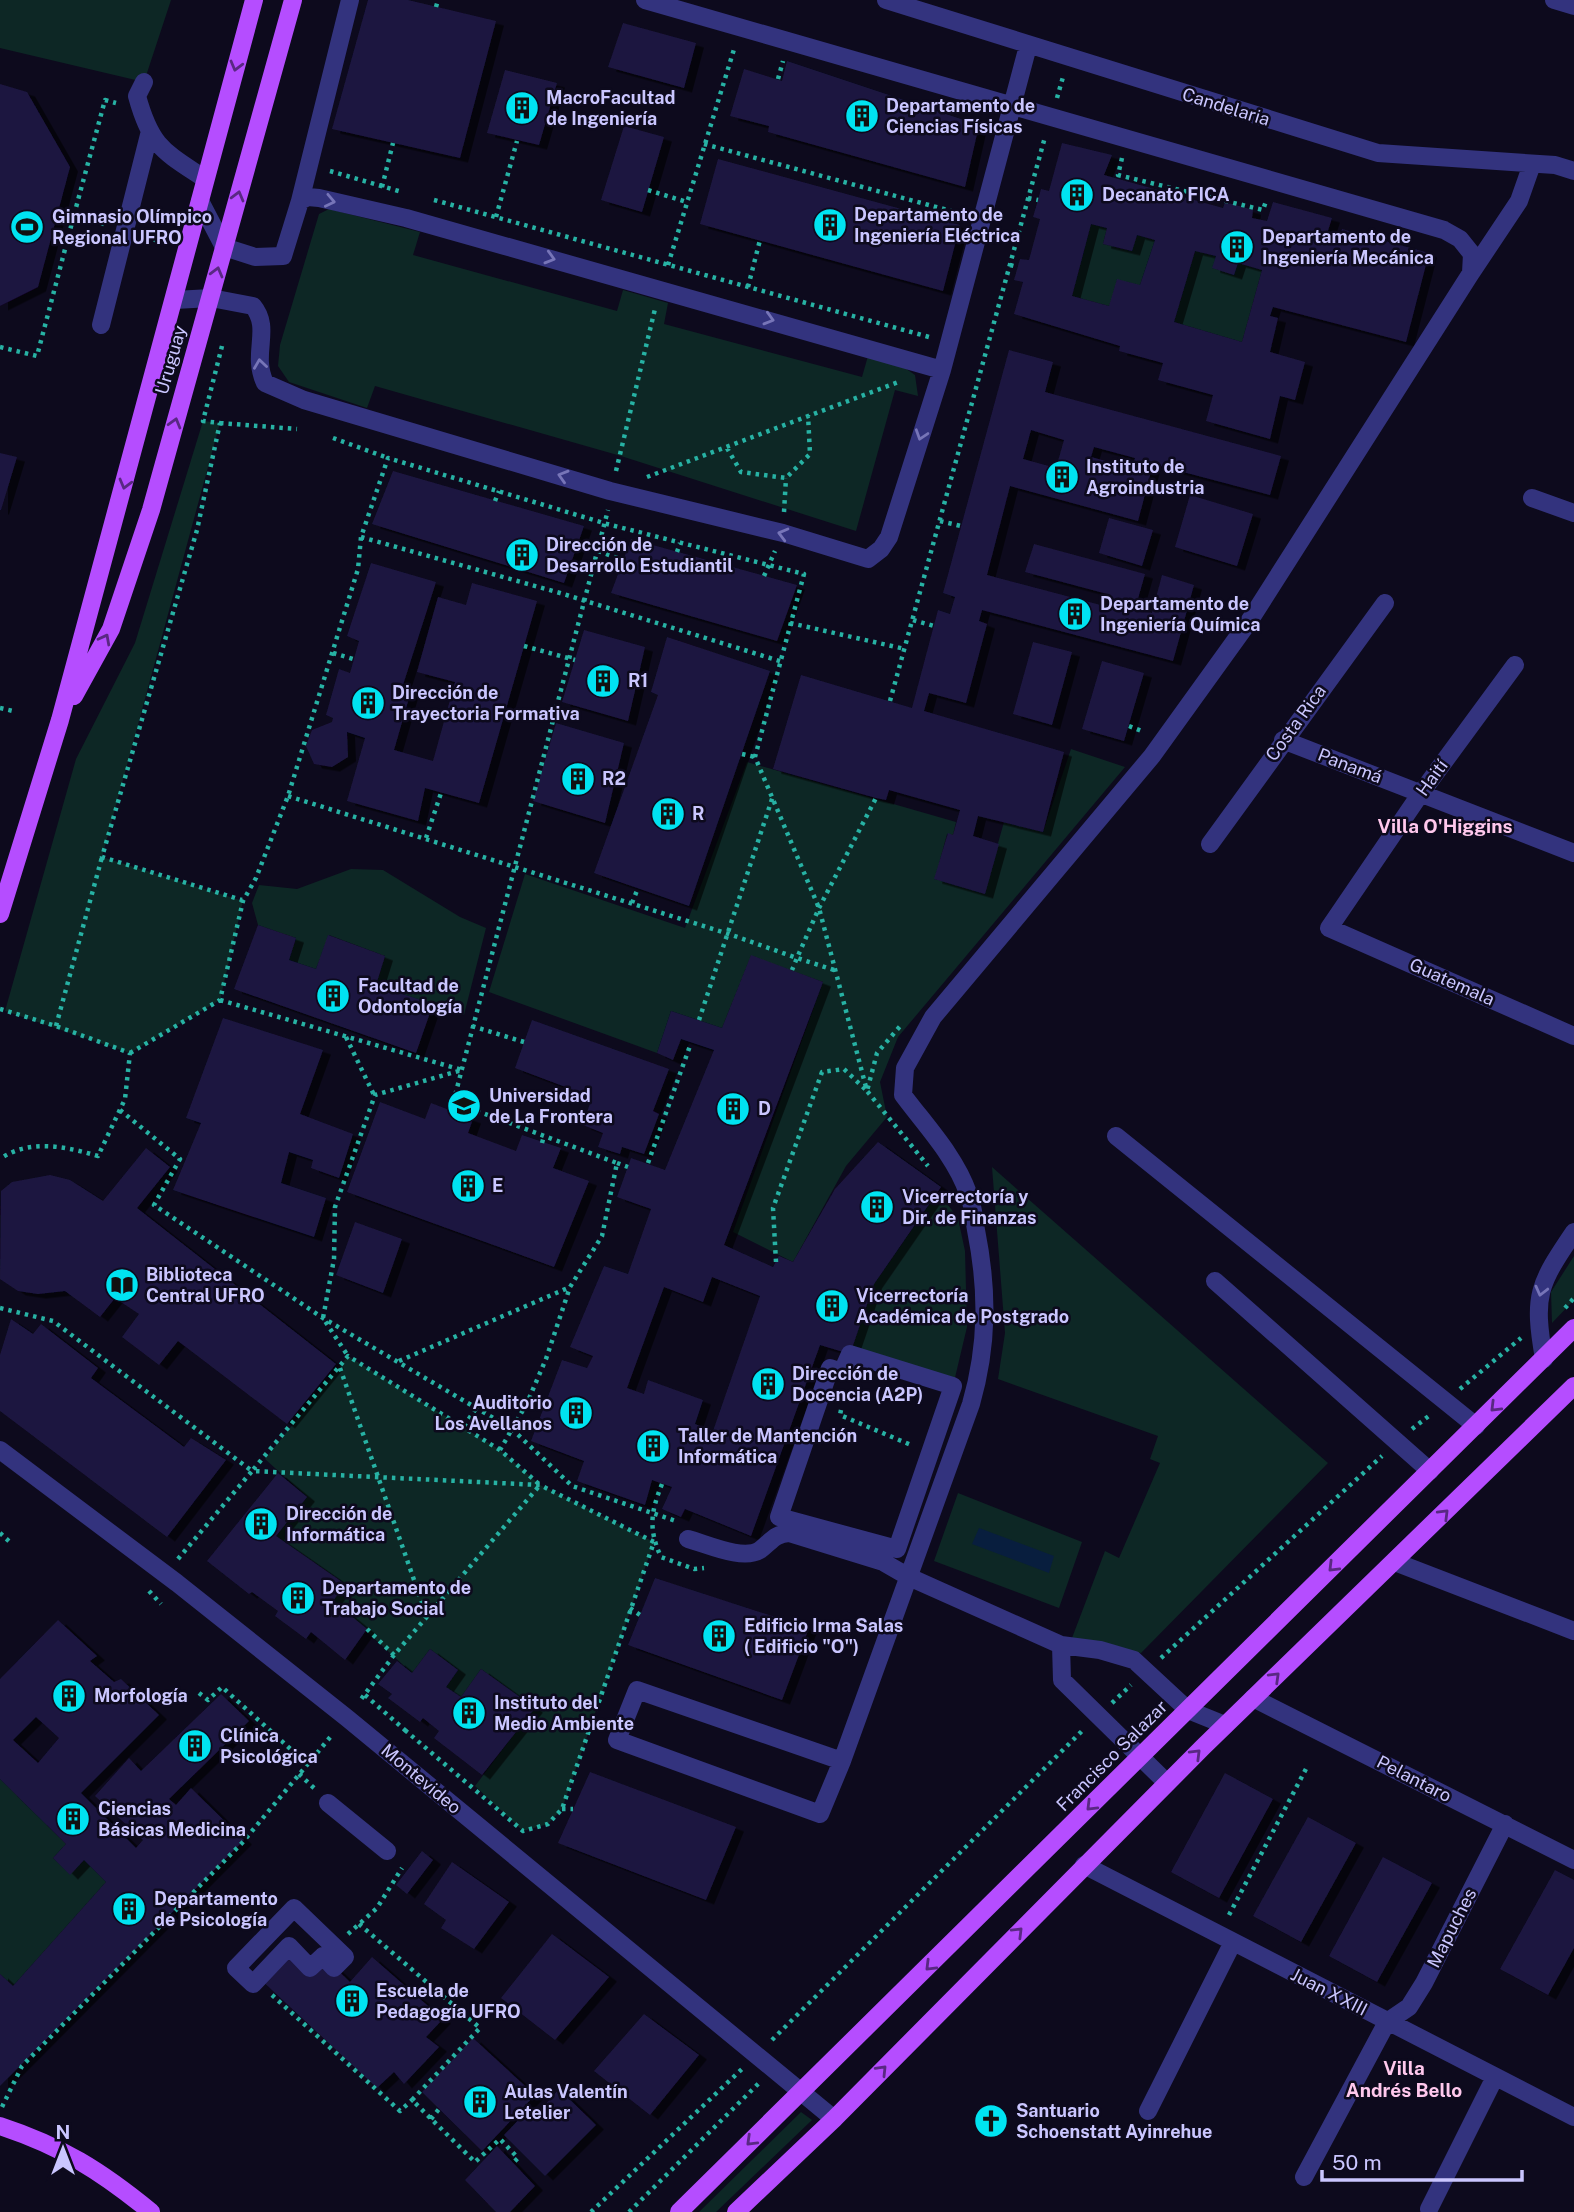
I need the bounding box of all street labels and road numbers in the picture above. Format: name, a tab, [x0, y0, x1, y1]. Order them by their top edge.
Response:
street label: Candelaria	[1180, 83, 1272, 130]
street label: Uruguay	[151, 323, 190, 397]
street label: Costa Rica	[1261, 681, 1330, 765]
street label: Panamá	[1315, 744, 1385, 787]
street label: Haití	[1411, 755, 1452, 800]
street label: Guatemala	[1406, 953, 1498, 1010]
street label: Francisco Salazar	[1052, 1696, 1171, 1815]
street label: Montevideo	[377, 1739, 465, 1818]
street label: Pelantaro	[1373, 1751, 1455, 1806]
street label: Mapuches	[1423, 1885, 1480, 1971]
street label: Juan XXIII	[1287, 1963, 1371, 2020]

